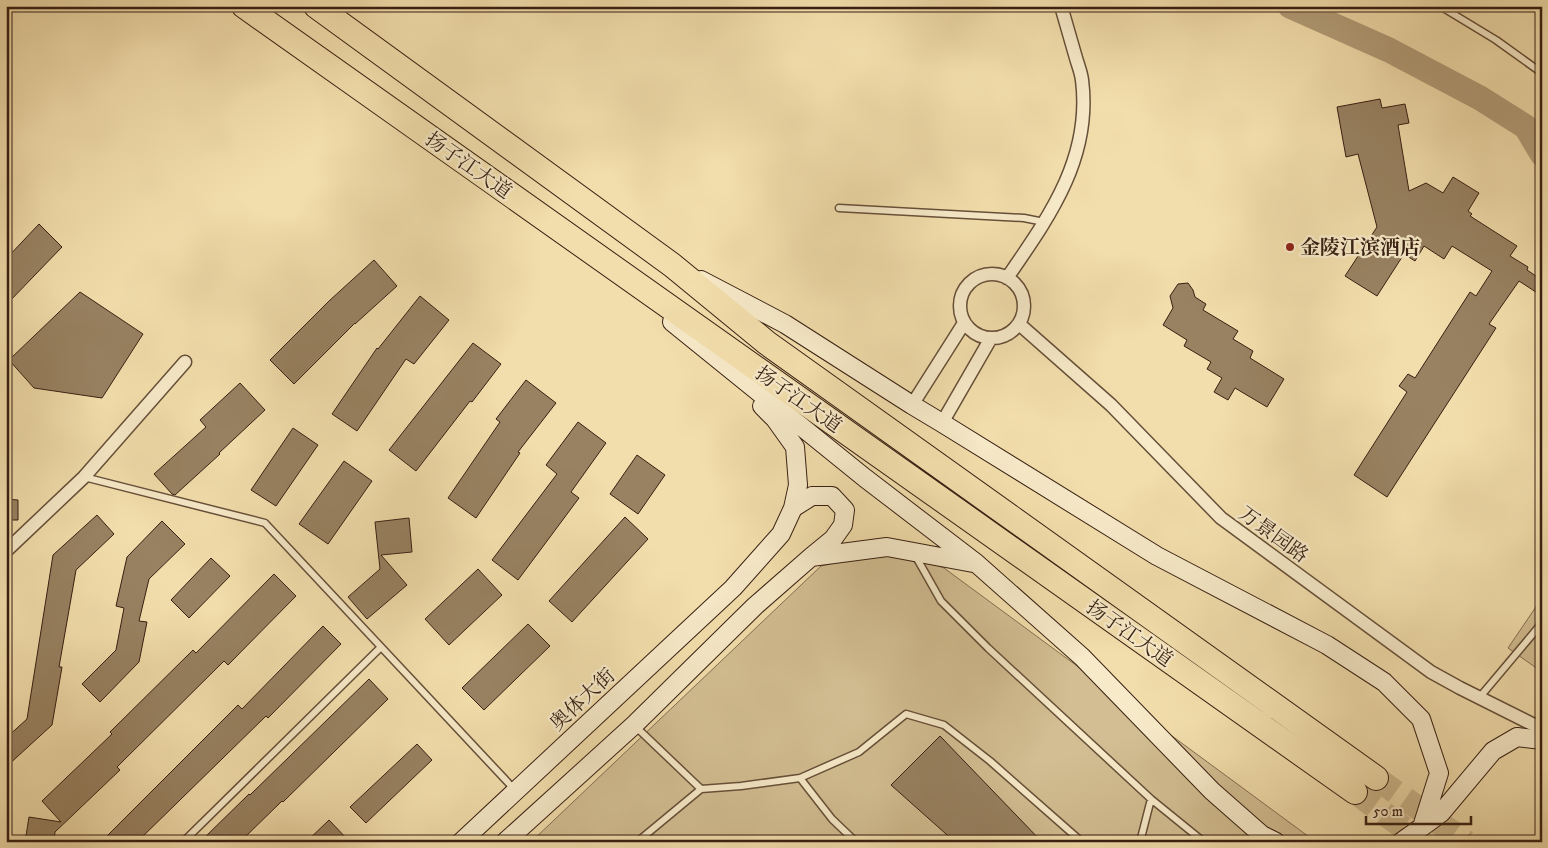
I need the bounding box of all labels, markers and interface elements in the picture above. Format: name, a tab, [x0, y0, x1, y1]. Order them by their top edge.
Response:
street label: 扬子江大道	[420, 127, 516, 205]
place label: 金陵江滨酒店	[1300, 236, 1420, 261]
marker: 金陵江滨酒店	[1284, 241, 1296, 253]
street label: 扬子江大道	[750, 361, 846, 439]
street label: 万景园路	[1233, 502, 1313, 569]
street label: 扬子江大道	[1081, 595, 1177, 673]
street label: 奥体大街	[545, 664, 621, 737]
scale bar	[1366, 793, 1470, 825]
text: 50 m	[1373, 802, 1403, 821]

